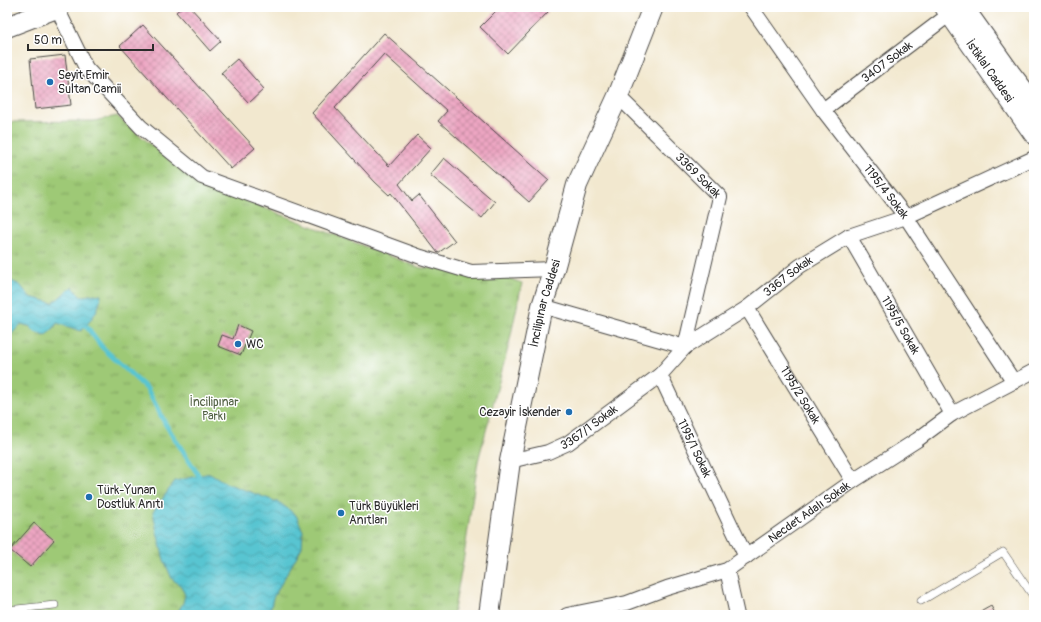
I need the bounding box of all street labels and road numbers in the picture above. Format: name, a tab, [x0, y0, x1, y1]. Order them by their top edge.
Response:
street label: İstiklal Caddesi	[962, 36, 1016, 105]
street label: 3407 Sokak	[859, 38, 916, 86]
street label: 3369 Sokak	[672, 150, 724, 202]
street label: 1195/4 Sokak	[860, 162, 912, 222]
street label: 3367 Sokak	[761, 253, 816, 300]
street label: İncilipınar Caddesi	[526, 258, 564, 348]
street label: 1195/5 Sokak	[877, 294, 923, 357]
street label: 1195/2 Sokak	[777, 364, 823, 427]
street label: 3367/1 Sokak	[558, 402, 621, 453]
street label: 1195/1 Sokak	[674, 417, 714, 480]
street label: Necdet Adalı Sokak	[766, 478, 853, 546]

